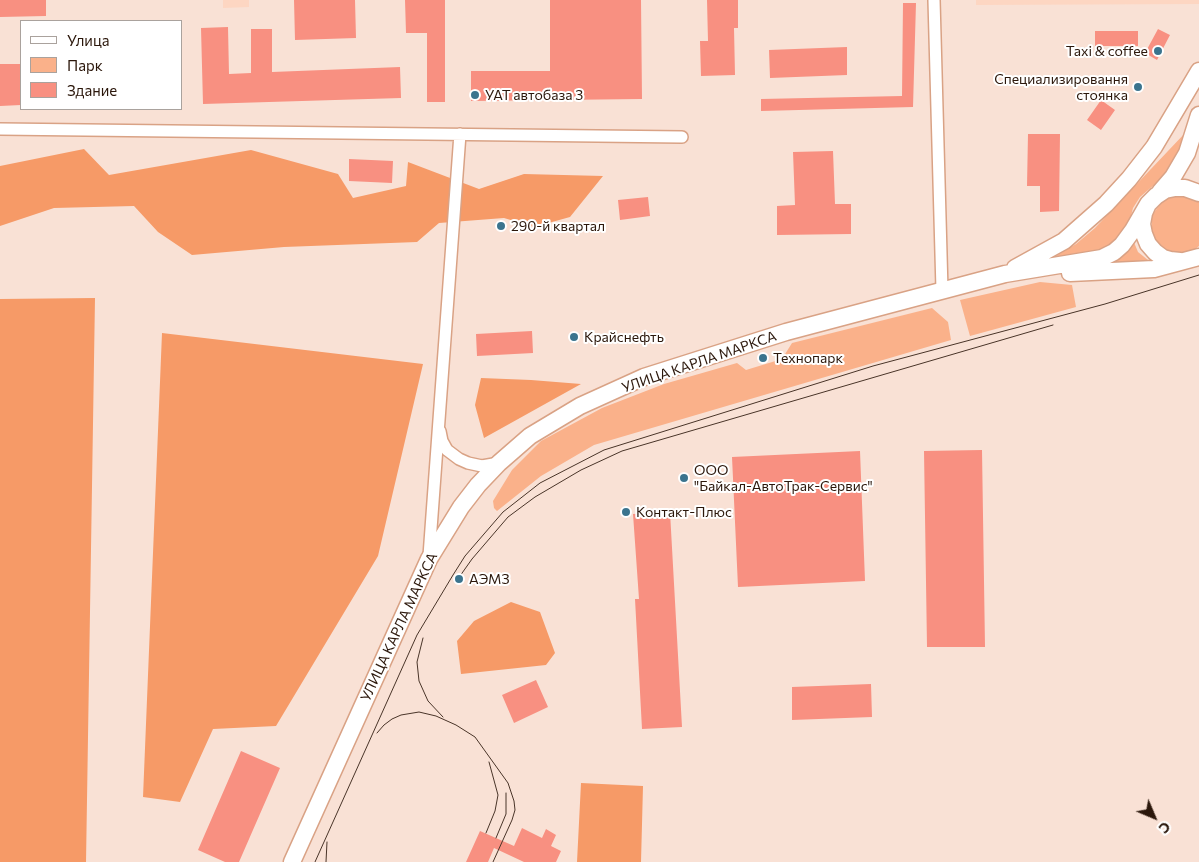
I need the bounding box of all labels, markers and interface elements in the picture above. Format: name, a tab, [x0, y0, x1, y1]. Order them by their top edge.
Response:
legend	[20, 20, 182, 110]
text: Улица	[67, 31, 109, 49]
place label: Taxi & coffee	[1066, 43, 1148, 59]
marker: Taxi & coffee	[1152, 45, 1164, 57]
text: Парк	[67, 56, 103, 74]
place label: Специализировання стоянка	[994, 71, 1128, 104]
text: Здание	[67, 81, 117, 99]
marker: Специализировання стоянка	[1132, 81, 1144, 93]
place label: УАТ автобаза 3	[485, 87, 583, 103]
marker: УАТ автобаза 3	[469, 89, 481, 101]
place label: 290-й квартал	[511, 218, 605, 234]
marker: 290-й квартал	[495, 220, 507, 232]
street label: УЛИЦА КАРЛА МАРКСА	[619, 328, 779, 396]
place label: Крайснефть	[584, 329, 664, 345]
marker: Крайснефть	[568, 331, 580, 343]
place label: Технопарк	[773, 350, 843, 366]
marker: Технопарк	[757, 352, 769, 364]
place label: ООО "Байкал-АвтоТрак-Сервис"	[694, 462, 873, 494]
marker: ООО "Байкал-АвтоТрак-Сервис"	[678, 472, 690, 484]
place label: Контакт-Плюс	[636, 504, 732, 520]
marker: Контакт-Плюс	[620, 506, 632, 518]
street label: УЛИЦА КАРЛА МАРКСА	[357, 550, 441, 704]
place label: АЭМЗ	[469, 571, 509, 587]
marker: АЭМЗ	[453, 573, 465, 585]
north arrow	[1129, 792, 1179, 842]
text: С	[1156, 819, 1174, 837]

